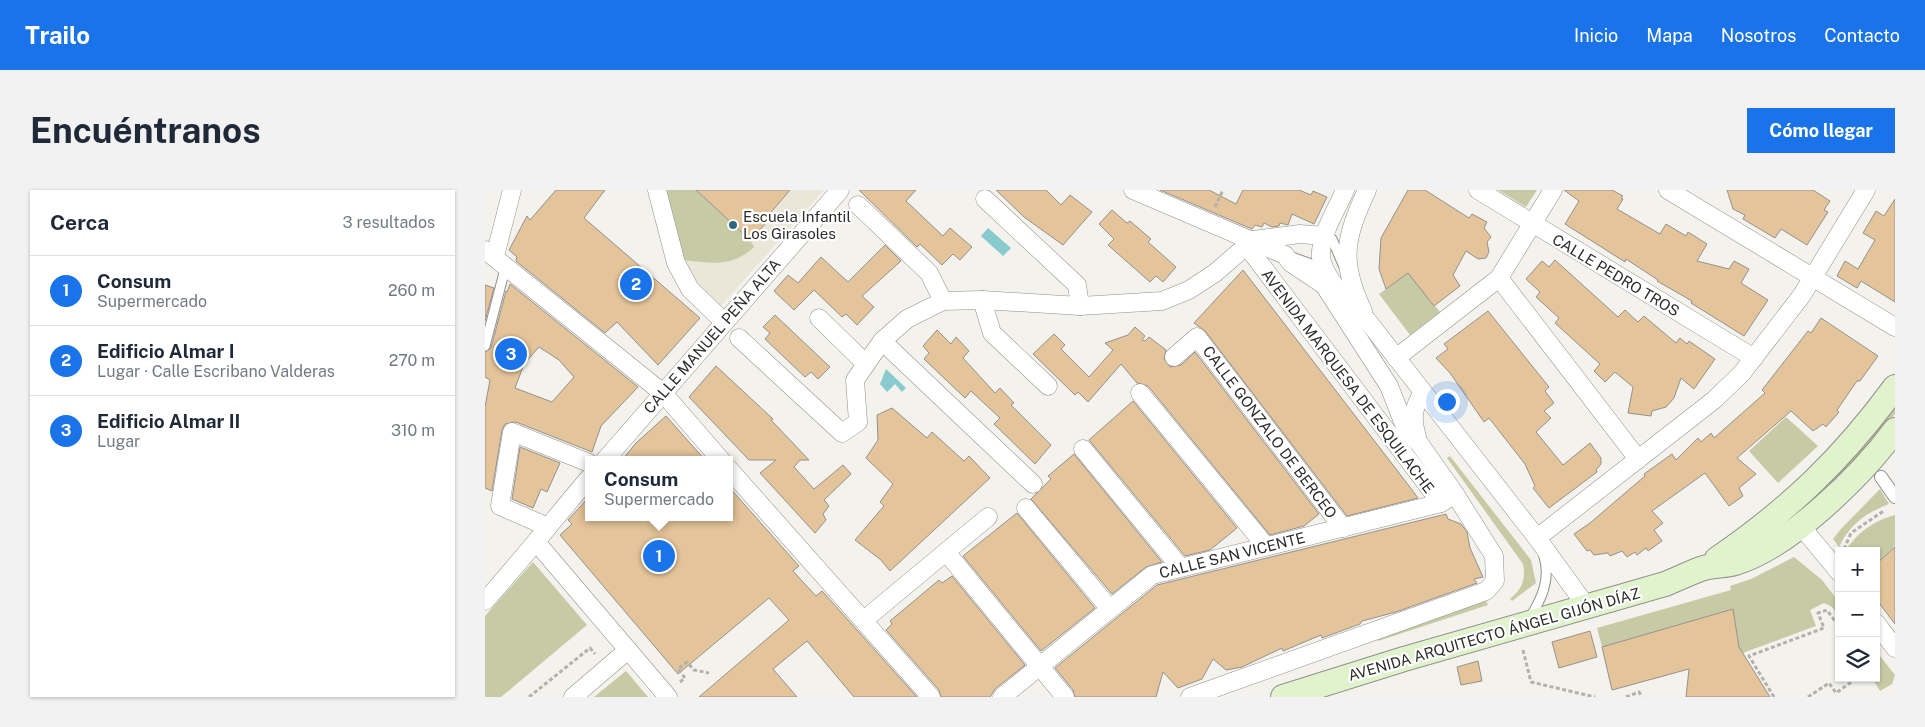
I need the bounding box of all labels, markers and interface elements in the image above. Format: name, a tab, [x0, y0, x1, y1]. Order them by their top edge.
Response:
text: Trailo	[25, 21, 90, 49]
text: Inicio	[1574, 25, 1618, 46]
text: Mapa	[1646, 25, 1693, 46]
text: Nosotros	[1721, 25, 1796, 46]
text: Contacto	[1824, 25, 1900, 46]
button: Cómo llegar	[1747, 108, 1895, 153]
text: Encuéntranos	[30, 110, 261, 151]
place label: Escuela Infantil Los Girasoles	[743, 208, 851, 242]
text: Cerca	[50, 210, 109, 235]
text: 3 resultados	[343, 213, 435, 232]
marker: Escuela Infantil Los Girasoles	[727, 219, 739, 231]
street label: CALLE PEDRO TROS	[1549, 230, 1683, 320]
street label: CALLE MANUEL PEÑA ALTA	[640, 255, 784, 417]
pin: 2	[620, 265, 652, 303]
street label: AVENIDA MARQUESA DE ESQUILACHE	[1258, 266, 1438, 496]
text: Consum	[97, 270, 171, 292]
text: 1	[63, 281, 69, 300]
text: 260 m	[388, 281, 435, 300]
text: Supermercado	[97, 292, 207, 311]
pin: 3	[495, 335, 527, 373]
text: Edificio Almar I	[97, 340, 235, 362]
street label: CALLE GONZALO DE BERCEO	[1200, 343, 1340, 521]
text: 2	[61, 351, 71, 370]
text: 270 m	[389, 351, 435, 370]
text: Lugar · Calle Escribano Valderas	[97, 362, 335, 381]
your location	[1434, 389, 1460, 415]
text: Edificio Almar II	[97, 410, 240, 432]
text: 3	[61, 421, 71, 440]
text: 310 m	[391, 421, 435, 440]
text: Lugar	[97, 432, 140, 451]
popup	[585, 456, 733, 521]
text: Consum	[604, 468, 678, 490]
text: Supermercado	[604, 490, 714, 509]
street label: CALLE SAN VICENTE	[1157, 529, 1307, 581]
pin: 1	[643, 537, 675, 575]
map controls	[1835, 547, 1880, 682]
button: +	[1835, 547, 1880, 592]
street label: AVENIDA ARQUITECTO ÁNGEL GIJÓN DÍAZ	[1346, 583, 1642, 684]
button: −	[1835, 592, 1880, 637]
button: layers	[1835, 637, 1880, 682]

